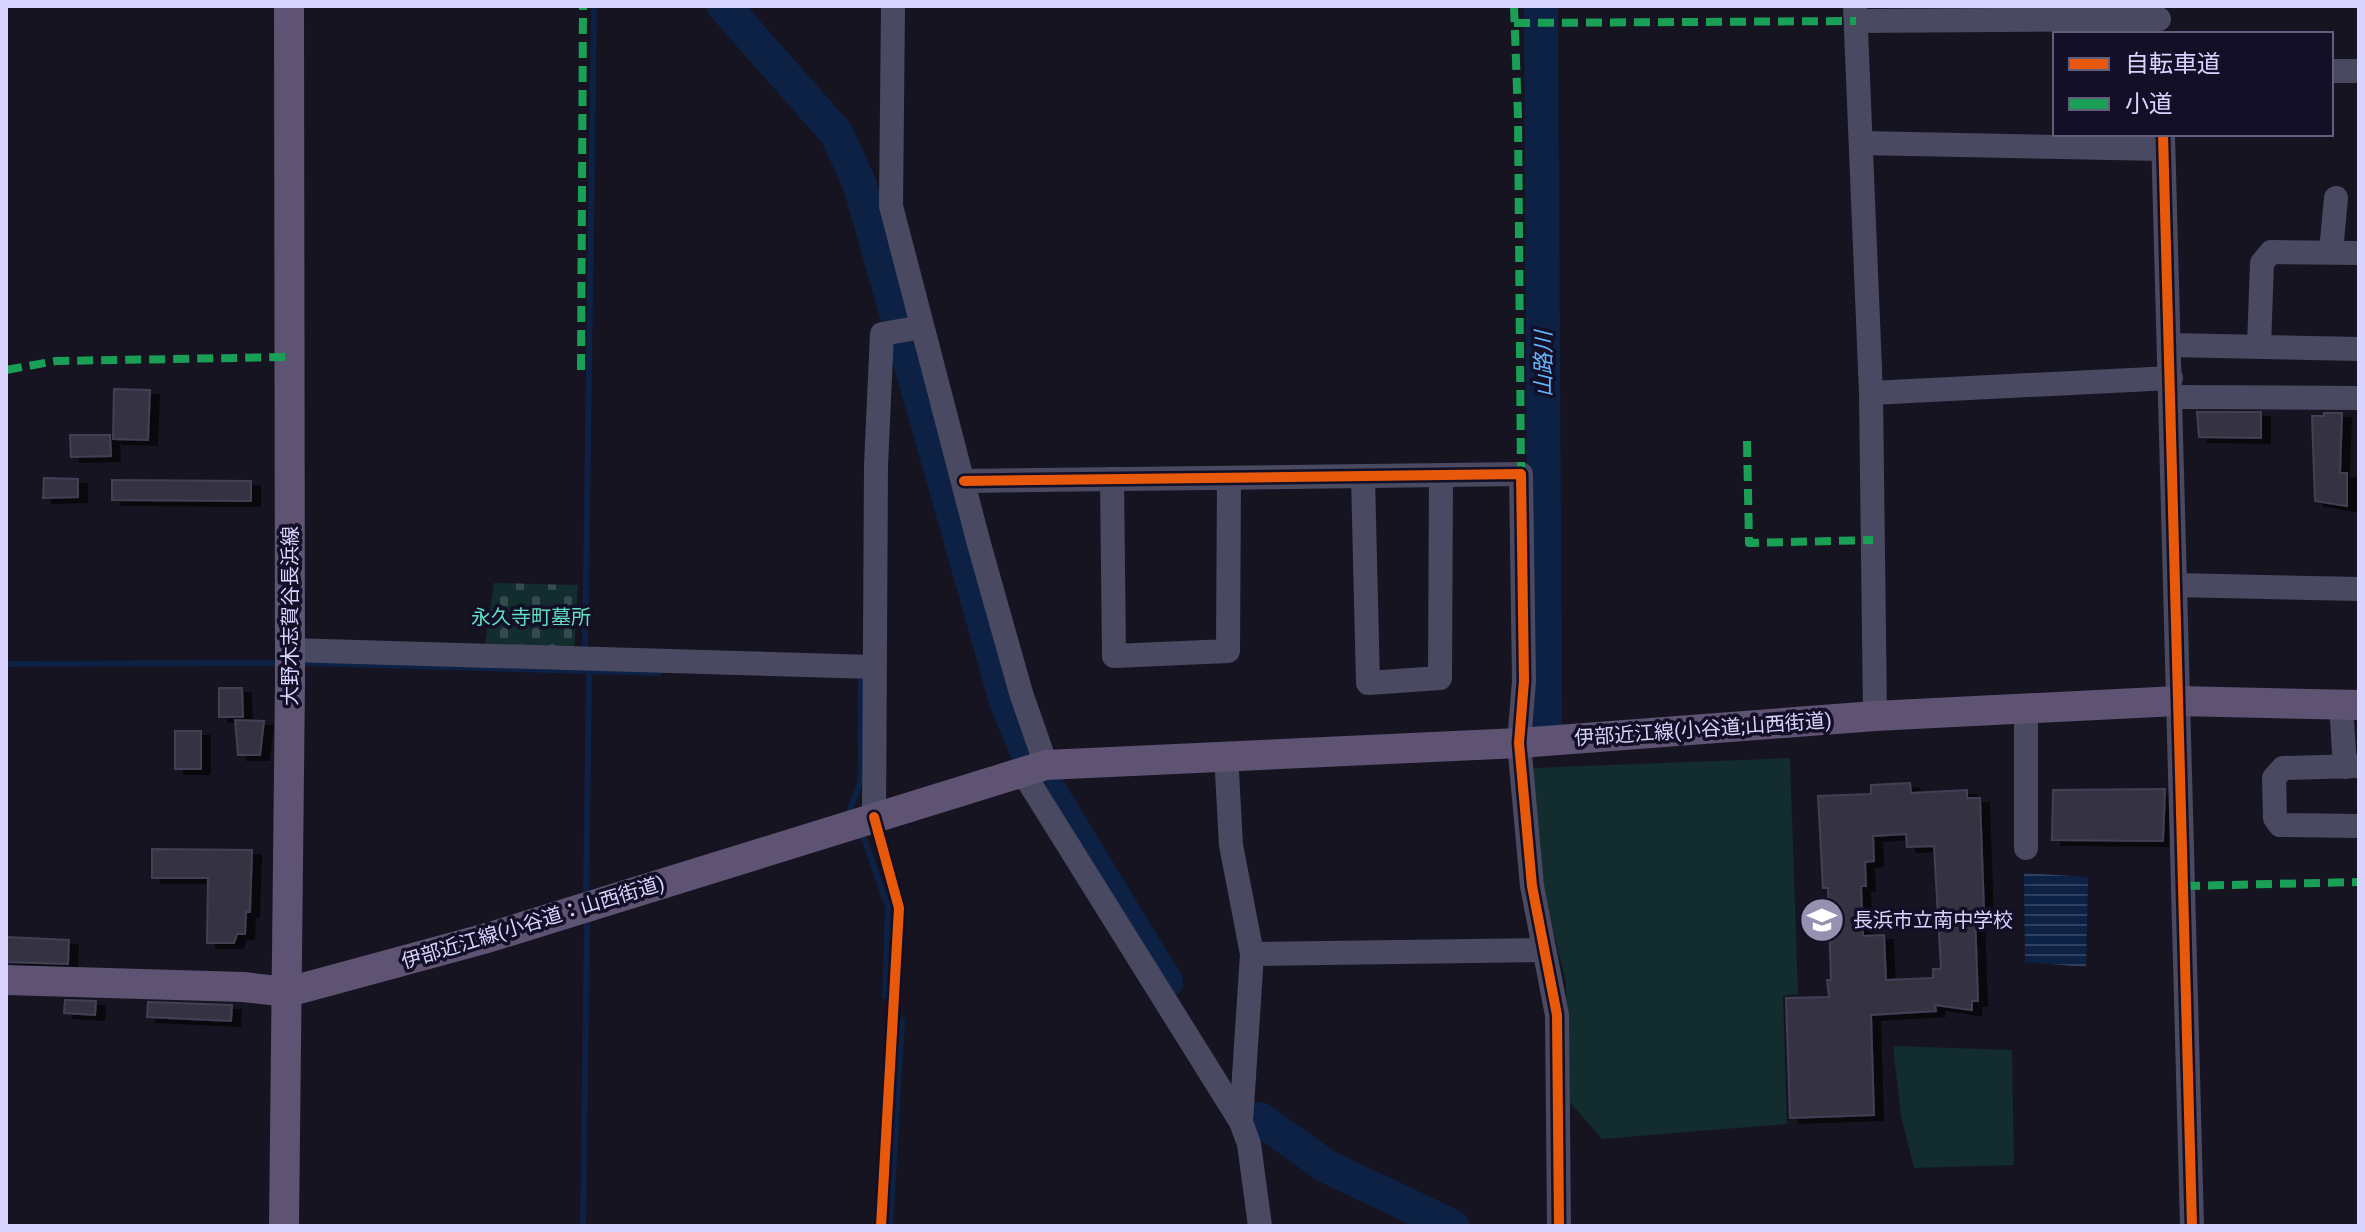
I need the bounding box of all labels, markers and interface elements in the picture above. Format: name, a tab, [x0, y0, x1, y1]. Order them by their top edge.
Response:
legend	[2053, 32, 2333, 136]
text: 自転車道	[2125, 50, 2221, 78]
text: 小道	[2125, 90, 2173, 118]
water label: 山路川	[1531, 329, 1556, 397]
street label: 大野木志賀谷長浜線	[278, 526, 302, 706]
park label: 永久寺町墓所	[471, 605, 591, 629]
street label: 伊部近江線(小谷道;山西街道)	[1573, 708, 1833, 750]
street label: 伊部近江線(小谷道：山西街道)	[399, 870, 667, 974]
school or university icon: 長浜市立南中学校	[1798, 896, 1846, 944]
place label: 長浜市立南中学校	[1853, 908, 2013, 932]

